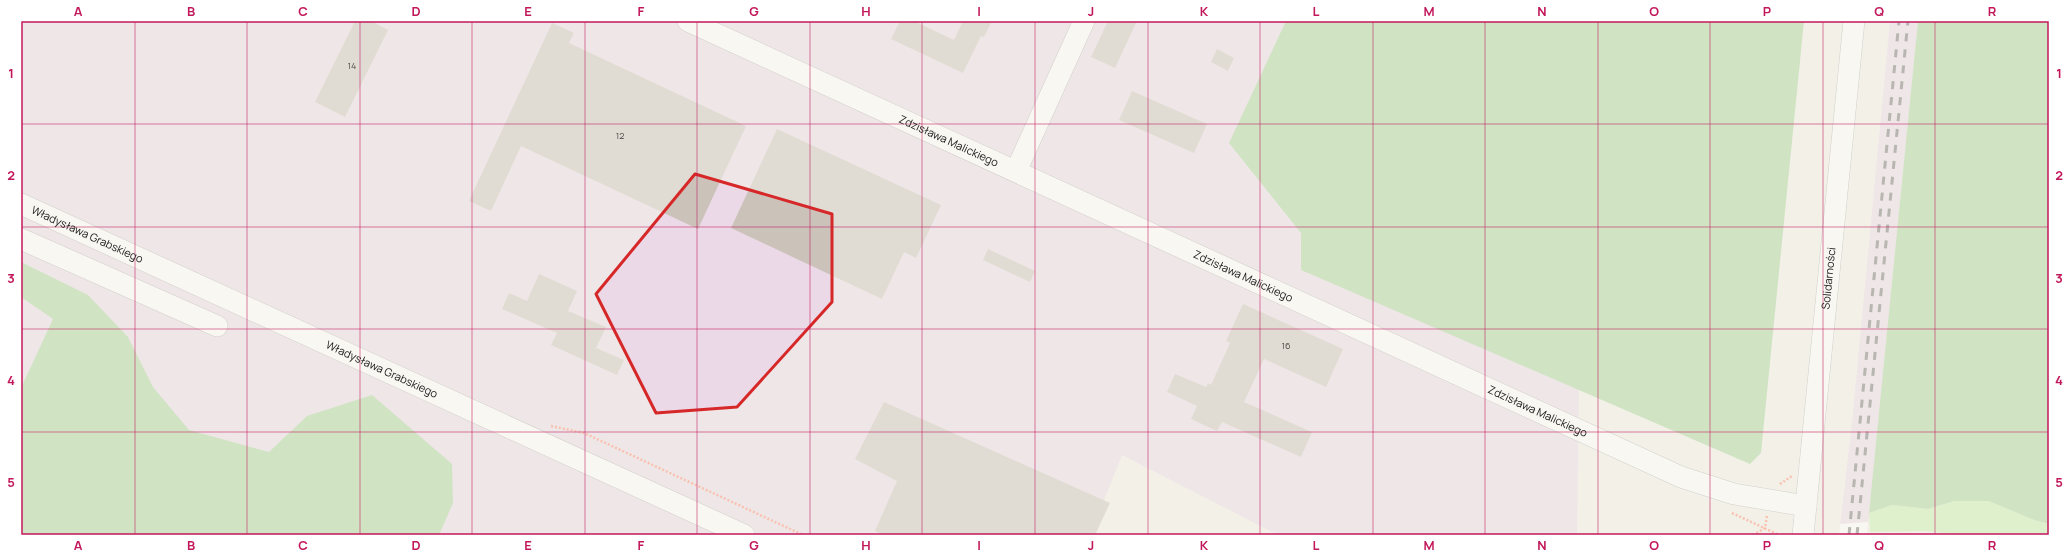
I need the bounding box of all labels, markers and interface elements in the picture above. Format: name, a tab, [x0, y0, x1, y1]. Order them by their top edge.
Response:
text: A	[74, 2, 83, 20]
text: B	[187, 2, 195, 20]
text: C	[298, 2, 308, 20]
text: D	[411, 2, 421, 20]
text: E	[524, 2, 532, 20]
text: F	[638, 2, 645, 20]
text: G	[749, 2, 759, 20]
text: H	[861, 2, 871, 20]
text: I	[977, 2, 981, 20]
text: J	[1088, 2, 1094, 20]
text: K	[1200, 2, 1209, 20]
text: L	[1313, 2, 1320, 20]
text: M	[1423, 2, 1435, 20]
text: N	[1537, 2, 1547, 20]
text: O	[1649, 2, 1659, 20]
text: P	[1763, 2, 1771, 20]
text: Q	[1874, 2, 1884, 20]
text: R	[1988, 2, 1997, 20]
house number: 14	[348, 59, 356, 72]
text: 1	[8, 64, 14, 82]
text: 1	[2056, 64, 2062, 82]
street label: Zdzisława Malickiego	[897, 111, 1002, 170]
house number: 12	[616, 129, 624, 142]
text: 2	[7, 166, 15, 184]
text: 2	[2055, 166, 2063, 184]
street label: Władysława Grabskiego	[29, 202, 146, 266]
street label: Zdzisława Malickiego	[1191, 246, 1296, 305]
street label: Solidarności	[1817, 246, 1839, 310]
text: 3	[7, 269, 15, 287]
text: 3	[2055, 269, 2063, 287]
street label: Władysława Grabskiego	[324, 337, 441, 401]
house number: 16	[1281, 339, 1291, 352]
text: 4	[7, 371, 15, 389]
text: 4	[2055, 371, 2063, 389]
street label: Zdzisława Malickiego	[1486, 381, 1590, 440]
text: 5	[7, 473, 15, 491]
text: 5	[2055, 473, 2063, 491]
text: A	[74, 536, 83, 554]
text: B	[187, 536, 195, 554]
text: C	[298, 536, 308, 554]
text: D	[411, 536, 421, 554]
text: E	[524, 536, 532, 554]
text: F	[638, 536, 645, 554]
text: G	[749, 536, 759, 554]
text: H	[861, 536, 871, 554]
text: I	[977, 536, 981, 554]
text: J	[1088, 536, 1094, 554]
text: K	[1200, 536, 1209, 554]
text: L	[1313, 536, 1320, 554]
text: M	[1423, 536, 1435, 554]
text: N	[1537, 536, 1547, 554]
text: O	[1649, 536, 1659, 554]
text: P	[1763, 536, 1771, 554]
text: Q	[1874, 536, 1884, 554]
text: R	[1988, 536, 1997, 554]

